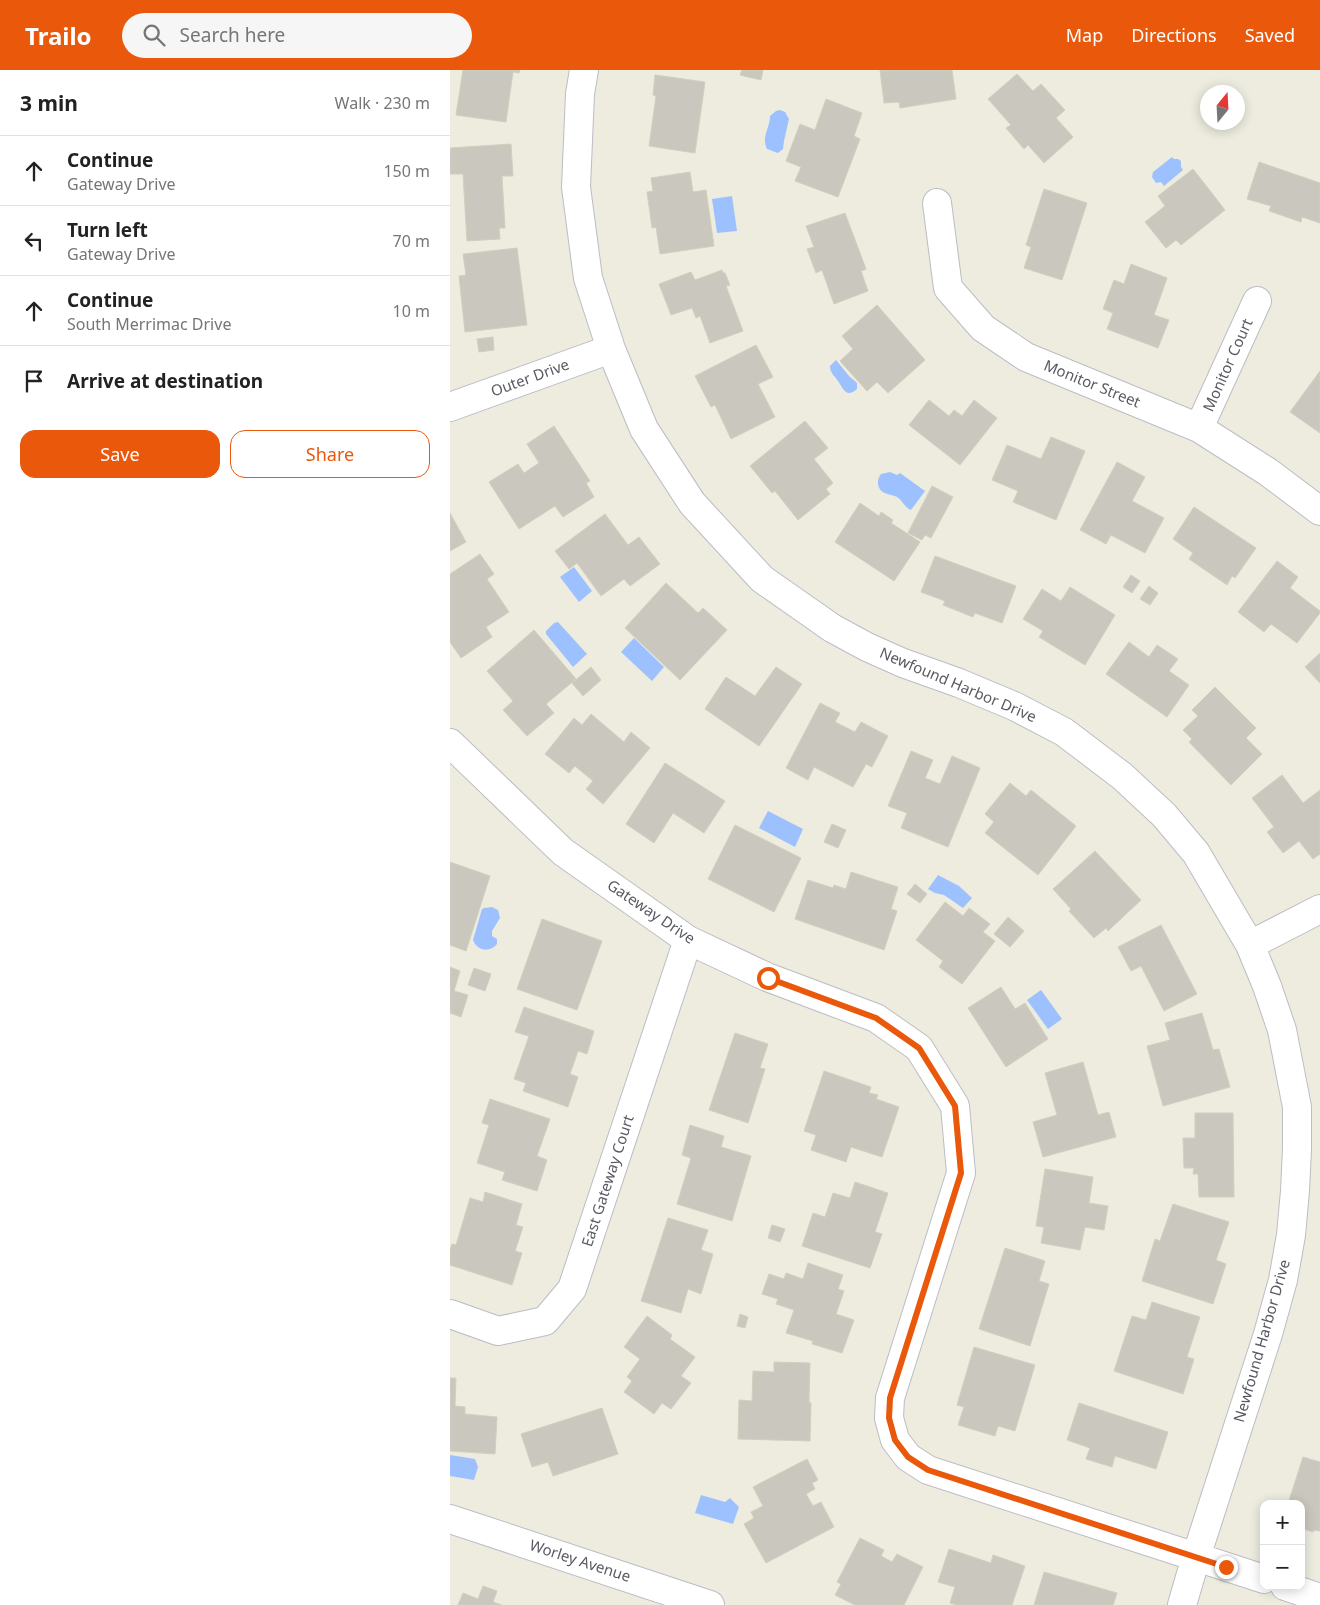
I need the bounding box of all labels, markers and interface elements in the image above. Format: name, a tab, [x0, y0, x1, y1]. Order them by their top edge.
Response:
search box	[122, 13, 472, 58]
text: Trailo	[25, 19, 92, 52]
icon: search	[140, 21, 168, 49]
text: Search here	[180, 22, 285, 48]
text: Map	[1066, 23, 1103, 47]
text: Directions	[1131, 23, 1217, 47]
text: Saved	[1245, 23, 1295, 47]
north arrow	[1200, 85, 1245, 130]
text: 3 min	[20, 89, 78, 117]
text: Walk · 230 m	[335, 92, 430, 114]
text: Continue	[67, 147, 153, 173]
icon: ahead	[20, 157, 48, 185]
text: 150 m	[383, 160, 430, 182]
text: Gateway Drive	[67, 173, 176, 195]
text: Turn left	[67, 217, 148, 243]
icon: left	[20, 227, 48, 255]
text: 70 m	[393, 230, 430, 252]
text: Gateway Drive	[67, 243, 176, 265]
text: Continue	[67, 287, 153, 313]
icon: ahead	[20, 297, 48, 325]
text: 10 m	[393, 300, 430, 322]
text: South Merrimac Drive	[67, 313, 231, 335]
street label: Monitor Court	[1198, 314, 1257, 414]
street label: Outer Drive	[488, 354, 572, 400]
street label: Monitor Street	[1041, 355, 1144, 412]
icon: arrive	[20, 367, 48, 395]
text: Arrive at destination	[67, 368, 263, 394]
button: Save	[20, 430, 220, 478]
button: Share	[230, 430, 430, 478]
street label: Newfound Harbor Drive	[877, 642, 1040, 726]
street label: Gateway Drive	[604, 874, 699, 948]
route start	[757, 967, 780, 990]
street label: East Gateway Court	[576, 1112, 638, 1249]
street label: Newfound Harbor Drive	[1228, 1257, 1294, 1424]
map controls	[1260, 1500, 1305, 1590]
button: +	[1260, 1500, 1305, 1545]
street label: Worley Avenue	[527, 1534, 633, 1586]
button: −	[1260, 1545, 1305, 1590]
route end	[1215, 1556, 1238, 1579]

